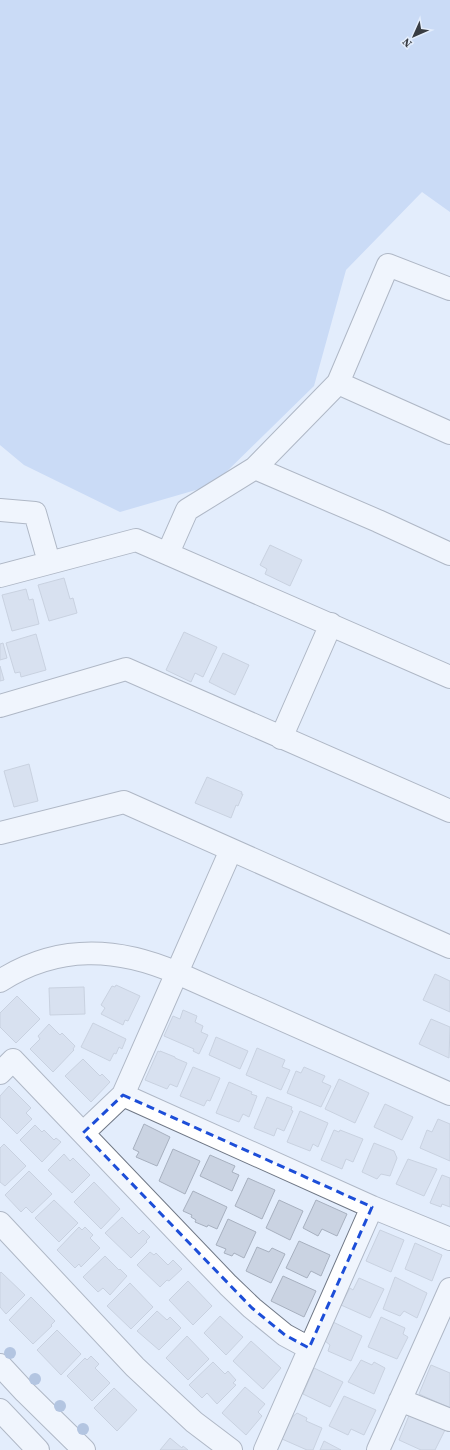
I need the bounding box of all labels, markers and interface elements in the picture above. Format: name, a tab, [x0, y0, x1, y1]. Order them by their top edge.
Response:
north arrow	[394, 16, 434, 56]
text: N	[399, 35, 415, 51]

